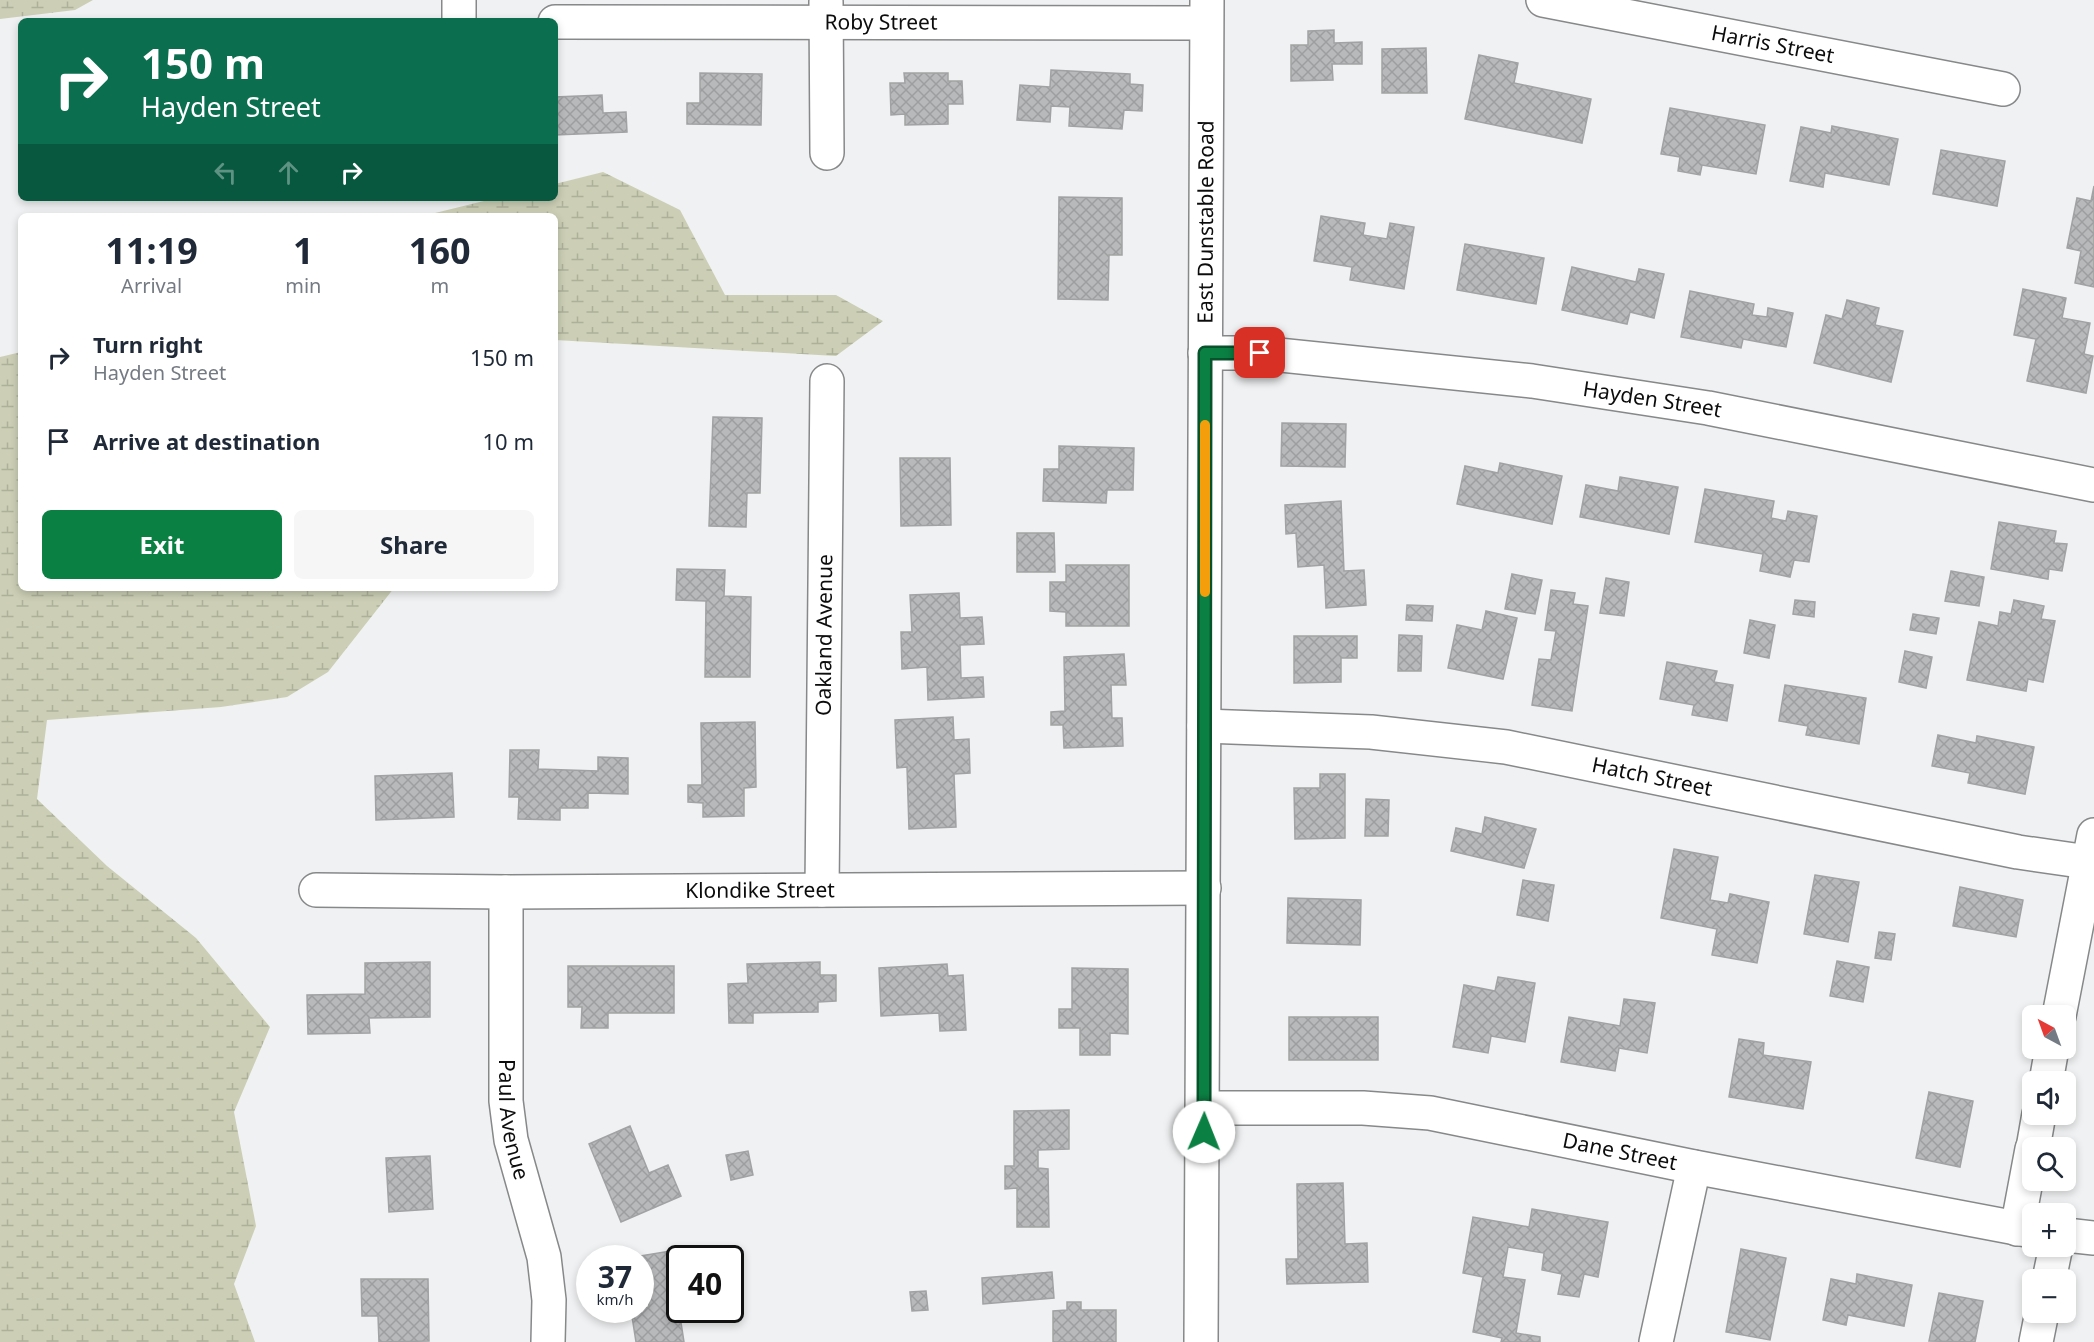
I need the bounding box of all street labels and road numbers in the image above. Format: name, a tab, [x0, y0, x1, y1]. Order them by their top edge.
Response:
street label: Roby Street	[824, 7, 938, 36]
street label: Harris Street	[1709, 18, 1837, 69]
street label: East Dunstable Road	[1191, 120, 1219, 324]
street label: Hayden Street	[1581, 374, 1725, 423]
street label: Oakland Avenue	[809, 554, 838, 716]
street label: Hatch Street	[1590, 750, 1715, 802]
street label: Klondike Street	[685, 875, 835, 904]
street label: Paul Avenue	[493, 1059, 537, 1183]
street label: Dane Street	[1560, 1126, 1680, 1176]

